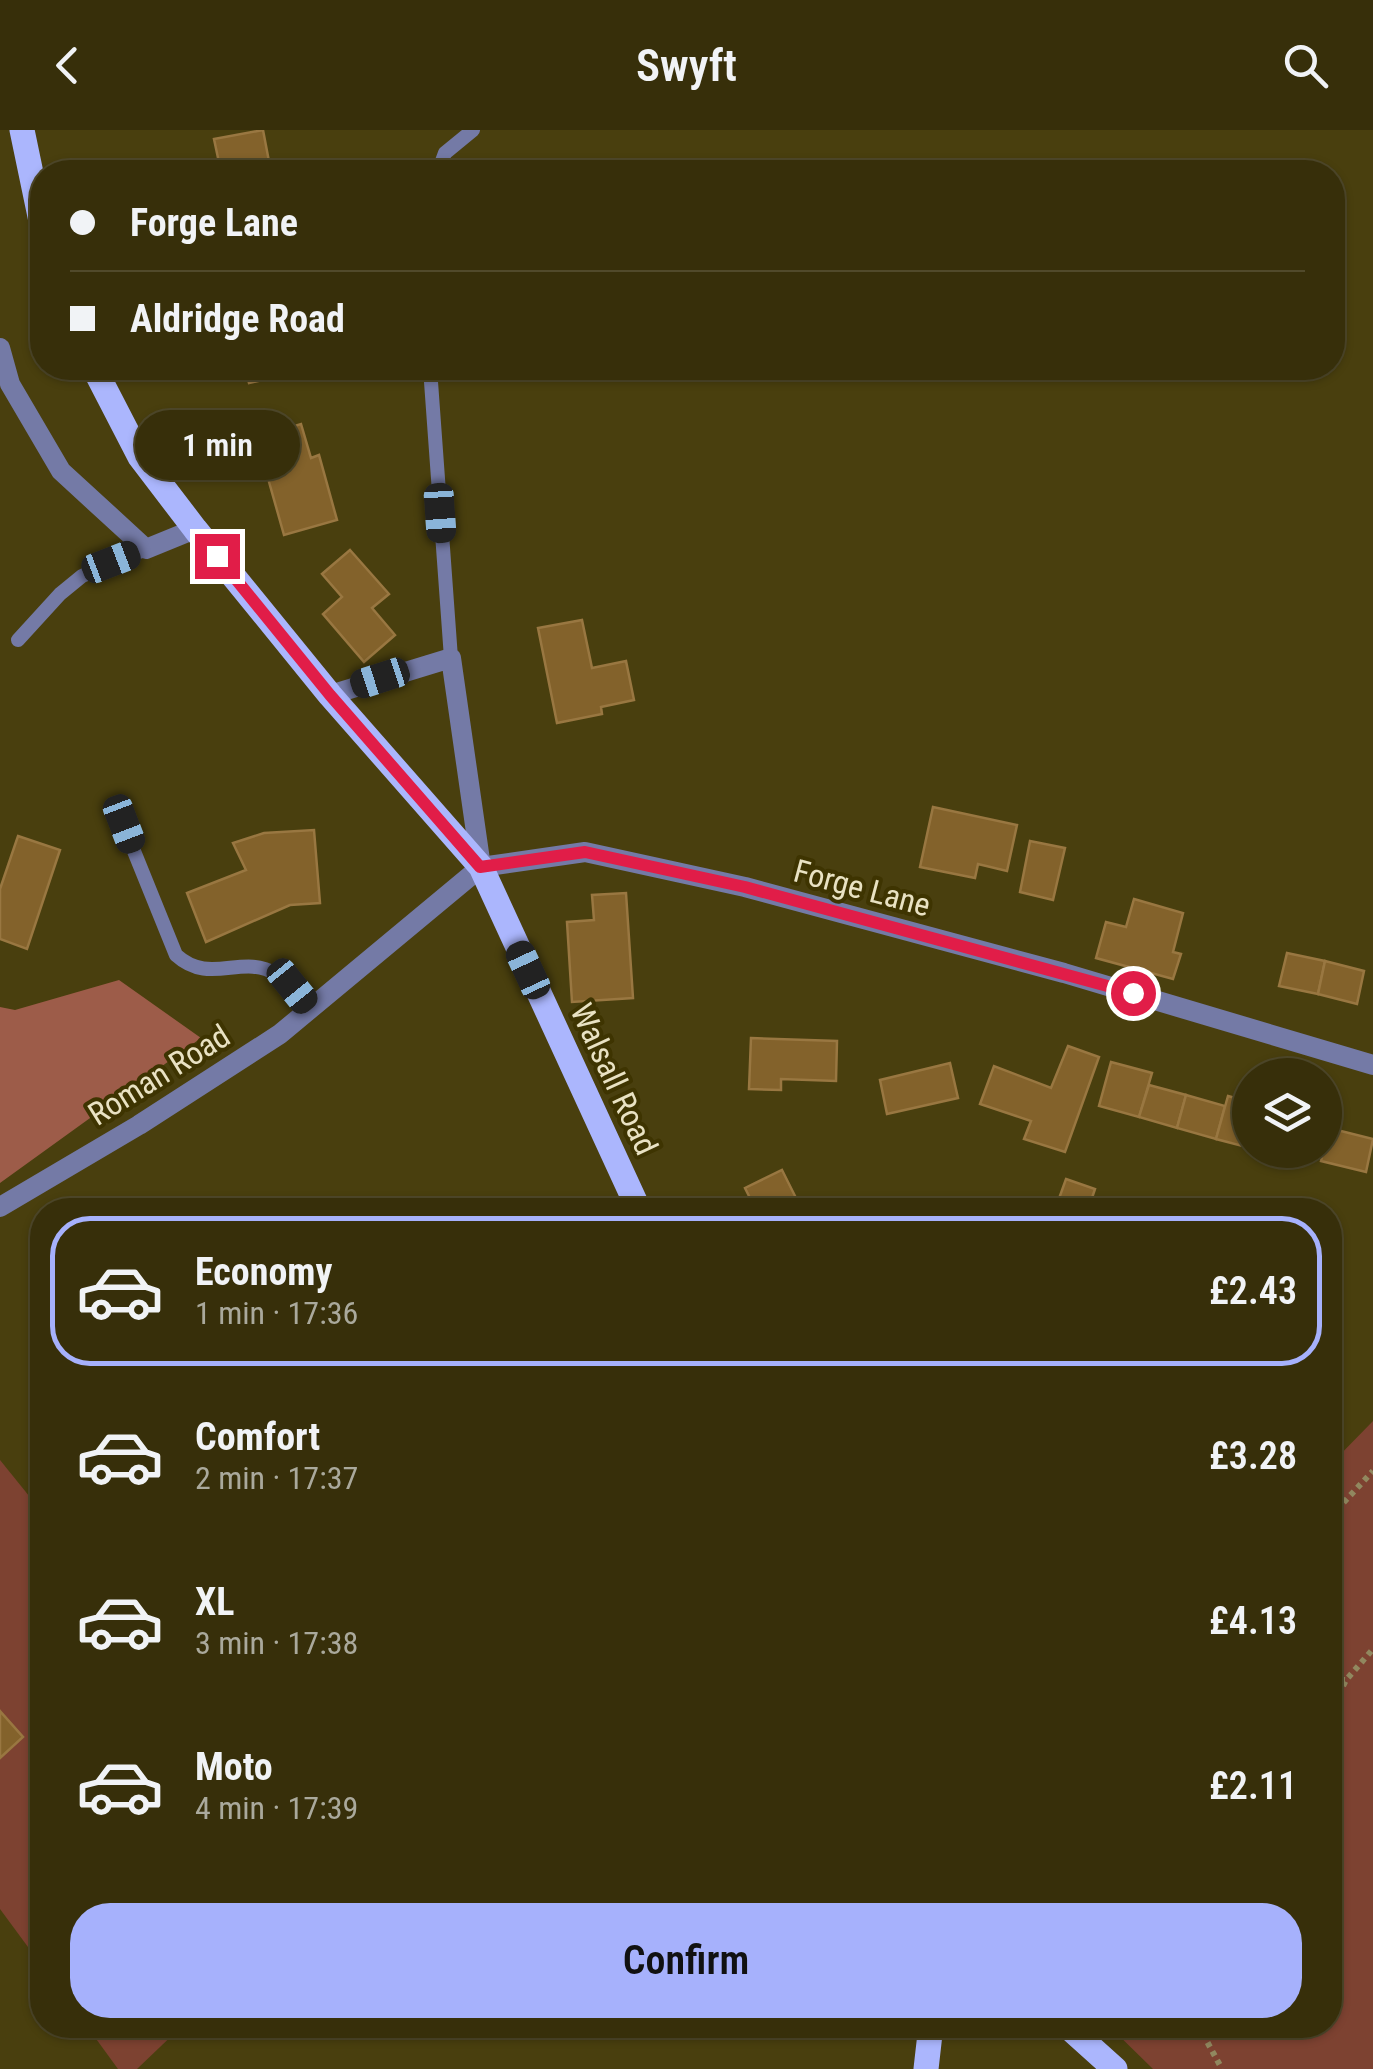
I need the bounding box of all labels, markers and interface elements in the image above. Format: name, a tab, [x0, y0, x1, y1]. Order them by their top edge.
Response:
icon: back	[40, 38, 95, 93]
icon: search	[1278, 38, 1333, 93]
text: Swyft	[636, 39, 737, 92]
text: Forge Lane	[130, 201, 298, 245]
text: Aldridge Road	[130, 297, 345, 341]
callout: 1 min	[134, 411, 300, 481]
text: 1 min	[182, 426, 253, 464]
car	[423, 482, 457, 544]
route end	[195, 534, 240, 579]
car	[78, 537, 144, 587]
car	[347, 654, 413, 702]
car	[99, 791, 149, 857]
street label: Forge Lane	[790, 852, 934, 924]
car	[502, 936, 554, 1004]
car	[261, 953, 323, 1019]
route start	[1111, 971, 1156, 1016]
street label: Walsall Road	[562, 997, 666, 1161]
street label: Roman Road	[81, 1017, 237, 1133]
map controls	[1232, 1058, 1342, 1168]
button: layers	[1232, 1058, 1342, 1168]
icon: car	[75, 1246, 165, 1336]
text: Economy	[195, 1250, 332, 1294]
text: £2.43	[1209, 1269, 1297, 1313]
text: 1 min · 17:36	[195, 1294, 358, 1332]
icon: car	[75, 1411, 165, 1501]
text: Comfort	[195, 1415, 320, 1459]
text: £3.28	[1209, 1434, 1297, 1478]
text: 2 min · 17:37	[195, 1459, 358, 1497]
icon: car	[75, 1576, 165, 1666]
text: XL	[195, 1580, 234, 1624]
text: £4.13	[1209, 1599, 1297, 1643]
text: 3 min · 17:38	[195, 1624, 358, 1662]
icon: car	[75, 1741, 165, 1831]
text: Moto	[195, 1745, 273, 1789]
text: £2.11	[1209, 1764, 1297, 1808]
text: 4 min · 17:39	[195, 1789, 358, 1827]
button: Confirm	[70, 1903, 1302, 2018]

